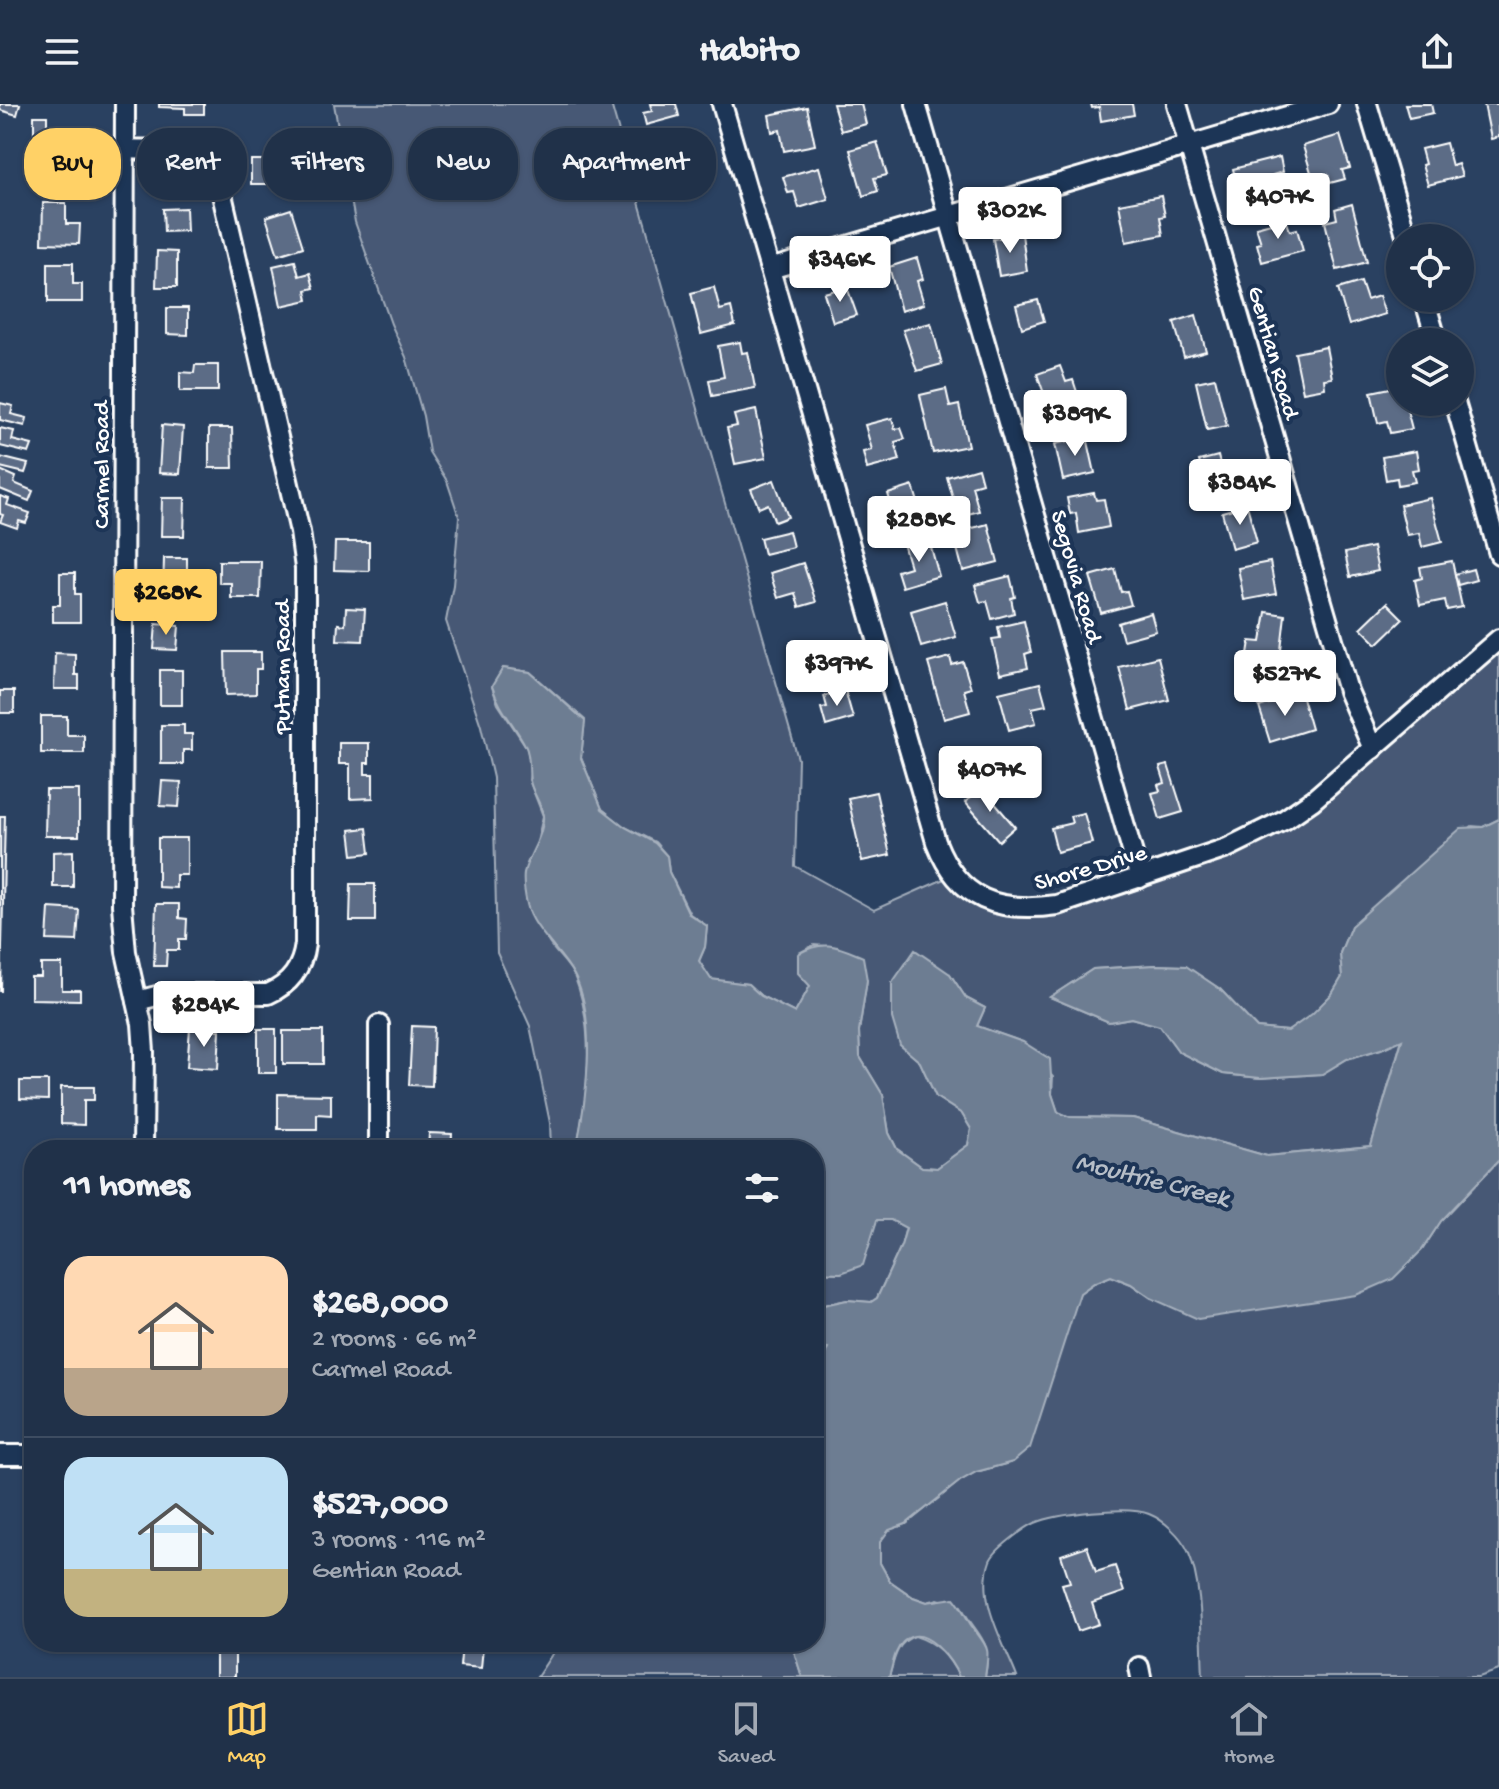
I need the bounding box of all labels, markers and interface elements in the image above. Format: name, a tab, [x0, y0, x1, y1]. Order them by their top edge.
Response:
icon: menu	[40, 30, 84, 74]
icon: share	[1415, 30, 1459, 74]
text: Habito	[699, 31, 800, 74]
chip: Buy	[24, 128, 121, 200]
chip: Rent	[137, 128, 247, 200]
chip: Filters	[263, 128, 392, 200]
chip: New	[408, 128, 518, 200]
chip: Apartment	[534, 128, 716, 200]
pin: $407K	[1222, 173, 1334, 241]
text: $407K	[1245, 183, 1311, 214]
pin: $302K	[954, 187, 1066, 255]
text: $302K	[976, 197, 1044, 228]
map controls	[1386, 224, 1474, 416]
button: locate	[1386, 224, 1474, 312]
pin: $346K	[784, 236, 896, 304]
text: $346K	[808, 246, 872, 277]
street label: Gentian Road	[1239, 283, 1305, 425]
button: layers	[1386, 328, 1474, 416]
pin: $389K	[1019, 390, 1131, 458]
street label: Carmel Road	[89, 399, 118, 529]
text: $389K	[1042, 400, 1108, 431]
pin: $384K	[1184, 459, 1296, 527]
text: $384K	[1207, 469, 1273, 500]
pin: $288K	[863, 496, 975, 564]
text: $288K	[885, 506, 953, 537]
street label: Segovia Road	[1042, 507, 1108, 649]
pin: $268K	[110, 569, 222, 637]
text: $268K	[133, 579, 199, 610]
street label: Putnam Road	[270, 598, 299, 735]
pin: $397K	[781, 640, 893, 708]
text: $397K	[804, 650, 870, 681]
pin: $527K	[1229, 650, 1341, 718]
text: $527K	[1252, 660, 1318, 691]
pin: $407K	[934, 746, 1046, 814]
text: $407K	[957, 756, 1023, 787]
street label: Shore Drive	[1032, 839, 1151, 899]
pin: $284K	[148, 981, 260, 1049]
text: $284K	[171, 991, 237, 1022]
water label: Moultrie Creek	[1072, 1148, 1234, 1217]
icon: filters	[740, 1166, 784, 1210]
text: 11 homes	[64, 1168, 190, 1208]
text: $268,000	[312, 1285, 448, 1325]
icon: home	[128, 1288, 224, 1384]
text: 2 rooms · 66 m²	[312, 1325, 477, 1356]
text: Carmel Road	[312, 1356, 450, 1387]
text: $527,000	[312, 1486, 448, 1526]
icon: home	[128, 1489, 224, 1585]
text: 3 rooms · 116 m²	[312, 1526, 485, 1557]
text: Gentian Road	[312, 1557, 460, 1588]
tab: Map	[225, 1697, 269, 1771]
tab: Saved	[718, 1697, 774, 1771]
tab: Home	[1223, 1697, 1274, 1771]

